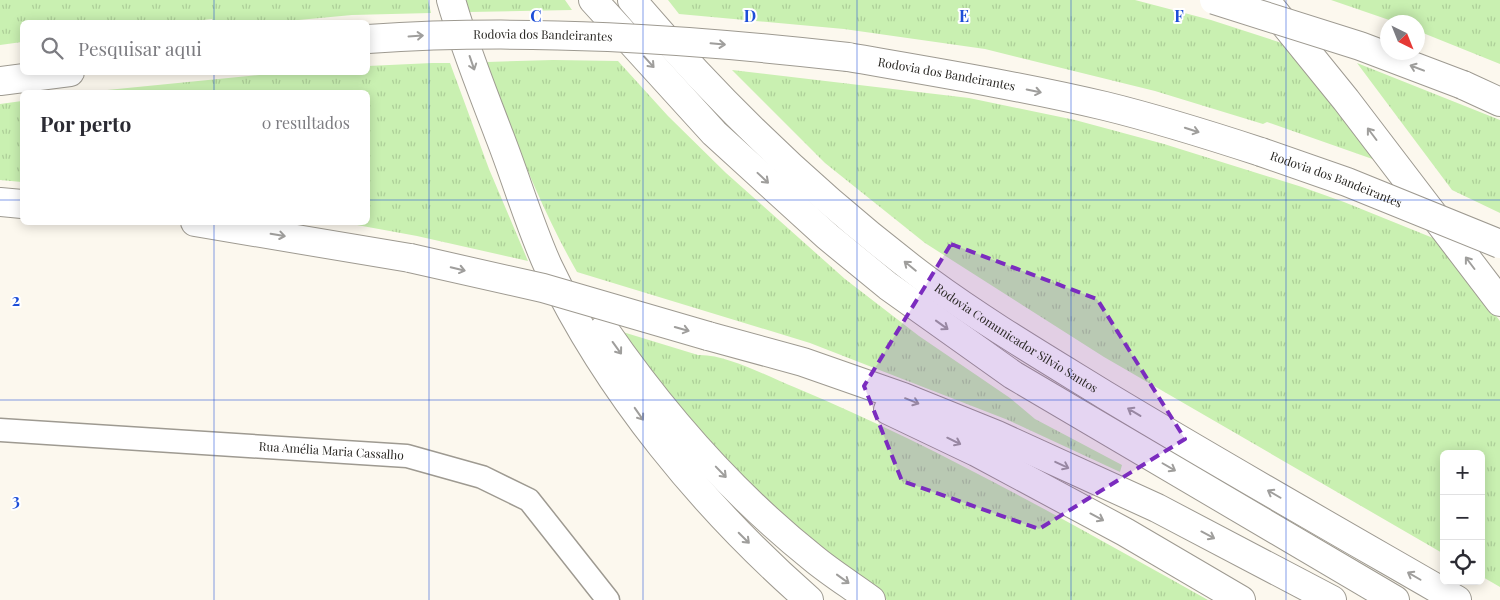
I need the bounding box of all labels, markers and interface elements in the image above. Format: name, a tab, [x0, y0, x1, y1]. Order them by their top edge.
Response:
text: C	[530, 5, 542, 26]
text: D	[744, 5, 756, 26]
text: E	[959, 5, 969, 26]
text: F	[1174, 5, 1184, 26]
north arrow	[1380, 15, 1425, 60]
search box	[20, 20, 370, 75]
street label: Rodovia dos Bandeirantes	[473, 26, 613, 44]
one-way arrow	[408, 31, 424, 40]
icon: search	[38, 34, 66, 62]
text: Pesquisar aqui	[78, 35, 202, 61]
one-way arrow	[710, 40, 726, 49]
street label: Rodovia dos Bandeirantes	[877, 53, 1017, 94]
one-way arrow	[468, 54, 477, 70]
one-way arrow	[643, 56, 655, 69]
one-way arrow	[1410, 63, 1425, 72]
one-way arrow	[1025, 87, 1041, 96]
text: Por perto	[40, 109, 131, 137]
text: 0 resultados	[262, 112, 350, 133]
one-way arrow	[1183, 125, 1199, 135]
one-way arrow	[1367, 127, 1377, 141]
street label: Rodovia dos Bandeirantes	[1268, 147, 1405, 211]
one-way arrow	[756, 172, 769, 184]
one-way arrow	[270, 230, 286, 240]
one-way arrow	[1465, 257, 1476, 270]
one-way arrow	[904, 260, 917, 271]
one-way arrow	[449, 265, 465, 274]
street label: Rodovia Comunicador Silvio Santos	[932, 279, 1101, 396]
text: 2	[12, 289, 20, 310]
one-way arrow	[935, 320, 948, 331]
one-way arrow	[674, 324, 690, 334]
one-way arrow	[611, 341, 622, 354]
one-way arrow	[904, 397, 920, 406]
one-way arrow	[634, 407, 644, 421]
one-way arrow	[1127, 407, 1141, 417]
one-way arrow	[946, 436, 961, 446]
street label: Rua Amélia Maria Cassalho	[258, 438, 405, 463]
map controls	[1440, 450, 1485, 585]
button: +	[1440, 450, 1485, 495]
one-way arrow	[1054, 460, 1069, 470]
one-way arrow	[1161, 463, 1175, 473]
one-way arrow	[715, 465, 727, 478]
text: 3	[12, 489, 20, 510]
one-way arrow	[1267, 489, 1281, 499]
button: −	[1440, 495, 1485, 540]
one-way arrow	[1089, 513, 1104, 522]
one-way arrow	[1200, 531, 1215, 540]
one-way arrow	[737, 532, 749, 544]
button: locate	[1440, 540, 1485, 585]
one-way arrow	[1408, 570, 1422, 580]
one-way arrow	[835, 574, 849, 585]

